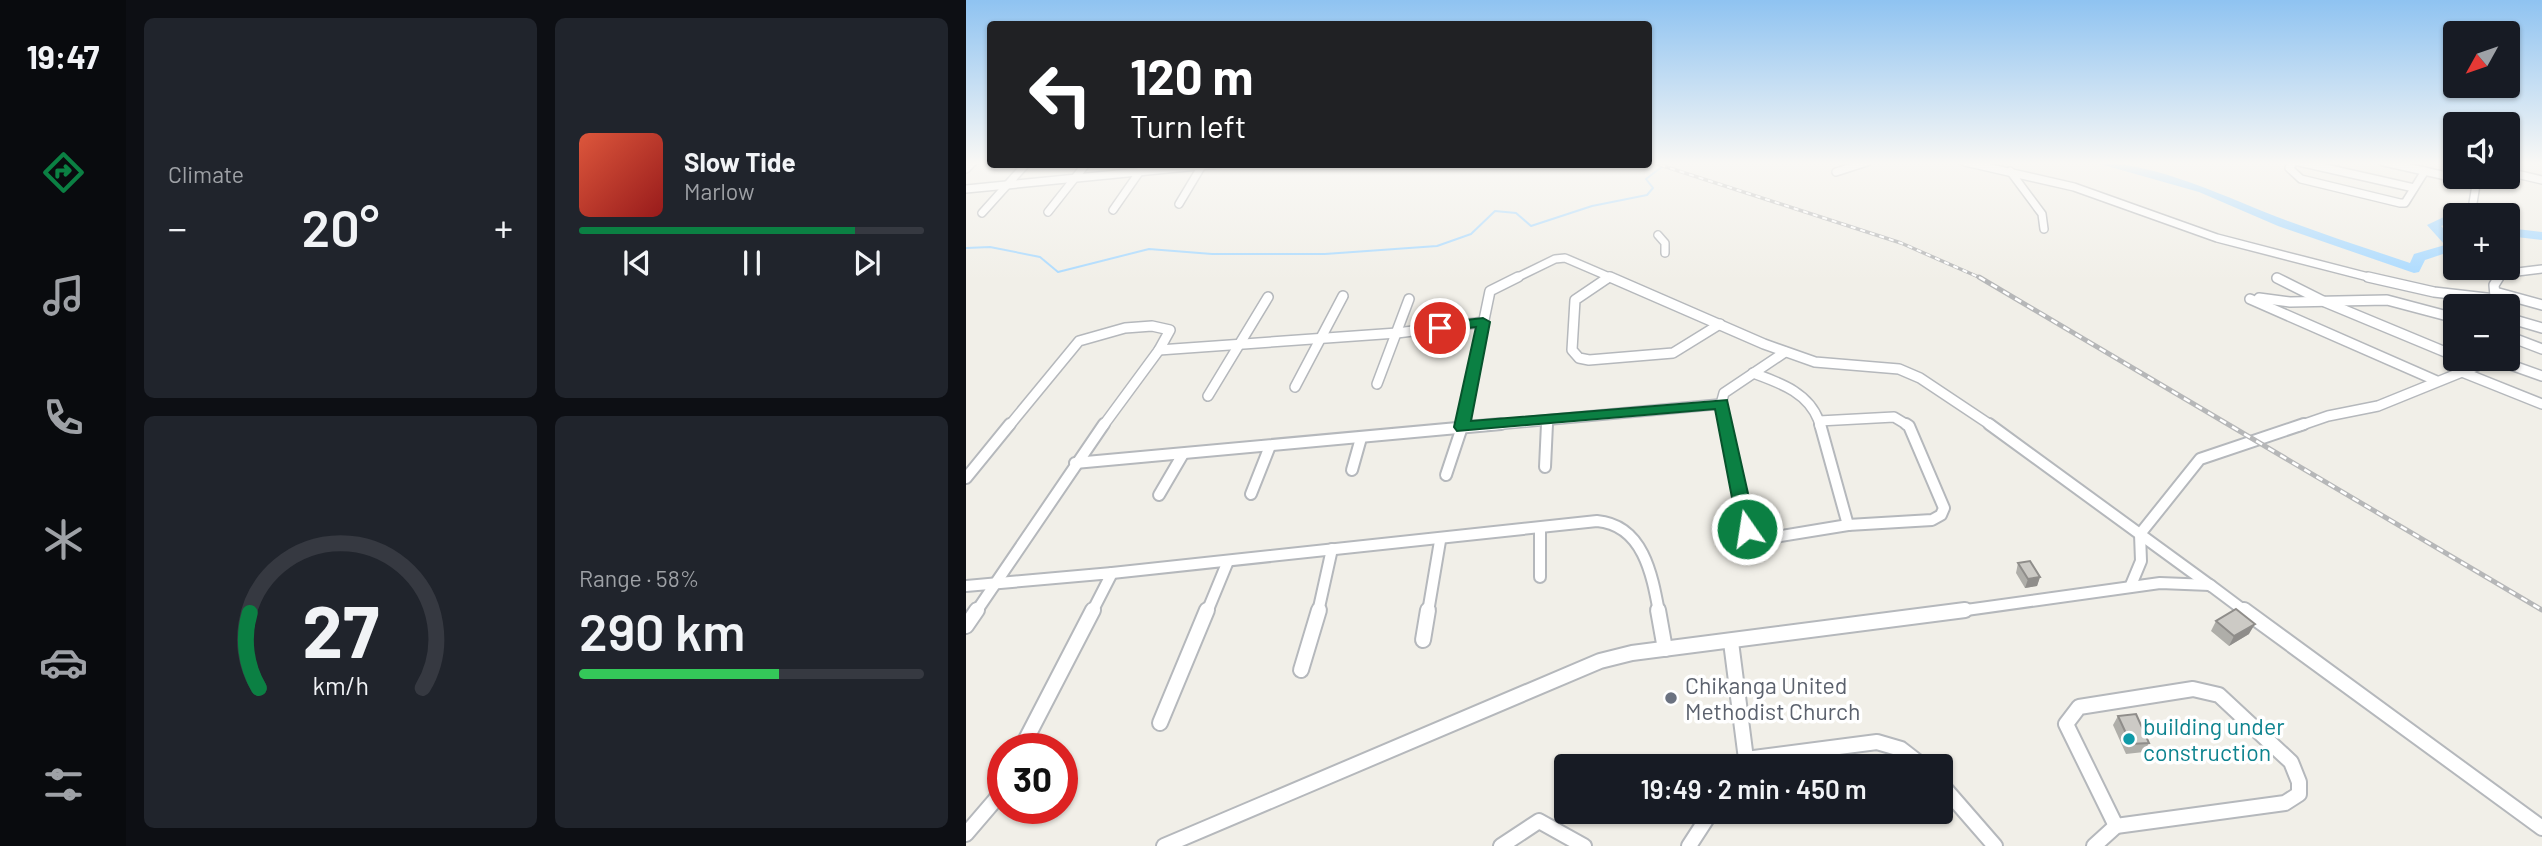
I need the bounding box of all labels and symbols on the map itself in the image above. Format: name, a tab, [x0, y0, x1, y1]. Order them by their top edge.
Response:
north arrow	[2443, 21, 2520, 98]
pin	[1410, 298, 1470, 358]
position arrow	[1710, 492, 1784, 566]
place label: Chikanga United Methodist Church	[1685, 671, 1860, 725]
marker: Chikanga United Methodist Church	[1663, 690, 1679, 706]
place label: building under construction	[2143, 712, 2285, 766]
marker: building under construction	[2121, 731, 2137, 747]
speed limit sign: 30	[987, 733, 1078, 824]

